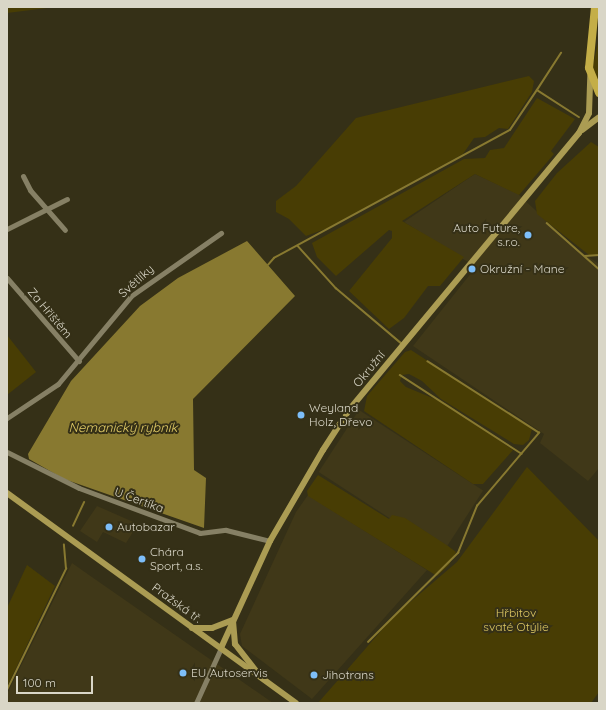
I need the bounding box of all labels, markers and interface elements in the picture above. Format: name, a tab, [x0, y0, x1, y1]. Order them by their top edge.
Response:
place label: Auto Future, s.r.o.	[453, 221, 520, 249]
marker: Auto Future, s.r.o.	[523, 230, 533, 240]
street label: Světlíky	[115, 261, 157, 301]
place label: Okružní - Mane	[480, 262, 564, 276]
marker: Okružní - Mane	[467, 264, 477, 274]
street label: Za Hřištěm	[25, 285, 75, 341]
street label: Okružní	[350, 348, 388, 390]
place label: Weyland Holz, Dřevo	[309, 401, 373, 429]
marker: Weyland Holz, Dřevo	[296, 410, 306, 420]
water label: Nemanický rybník	[69, 419, 177, 435]
street label: U Čertíka	[112, 484, 166, 516]
place label: Autobazar	[117, 520, 175, 534]
marker: Autobazar	[104, 522, 114, 532]
place label: Chára Sport, a.s.	[150, 545, 203, 573]
marker: Chára Sport, a.s.	[137, 554, 147, 564]
street label: Pražská tř.	[149, 580, 205, 626]
park label: Hřbitov svaté Otýlie	[483, 606, 549, 634]
place label: EU Autoservis	[191, 666, 268, 680]
scale bar	[18, 668, 95, 694]
marker: EU Autoservis	[178, 668, 188, 678]
place label: Jihotrans	[322, 668, 374, 682]
marker: Jihotrans	[309, 670, 319, 680]
text: 100 m	[23, 675, 56, 690]

